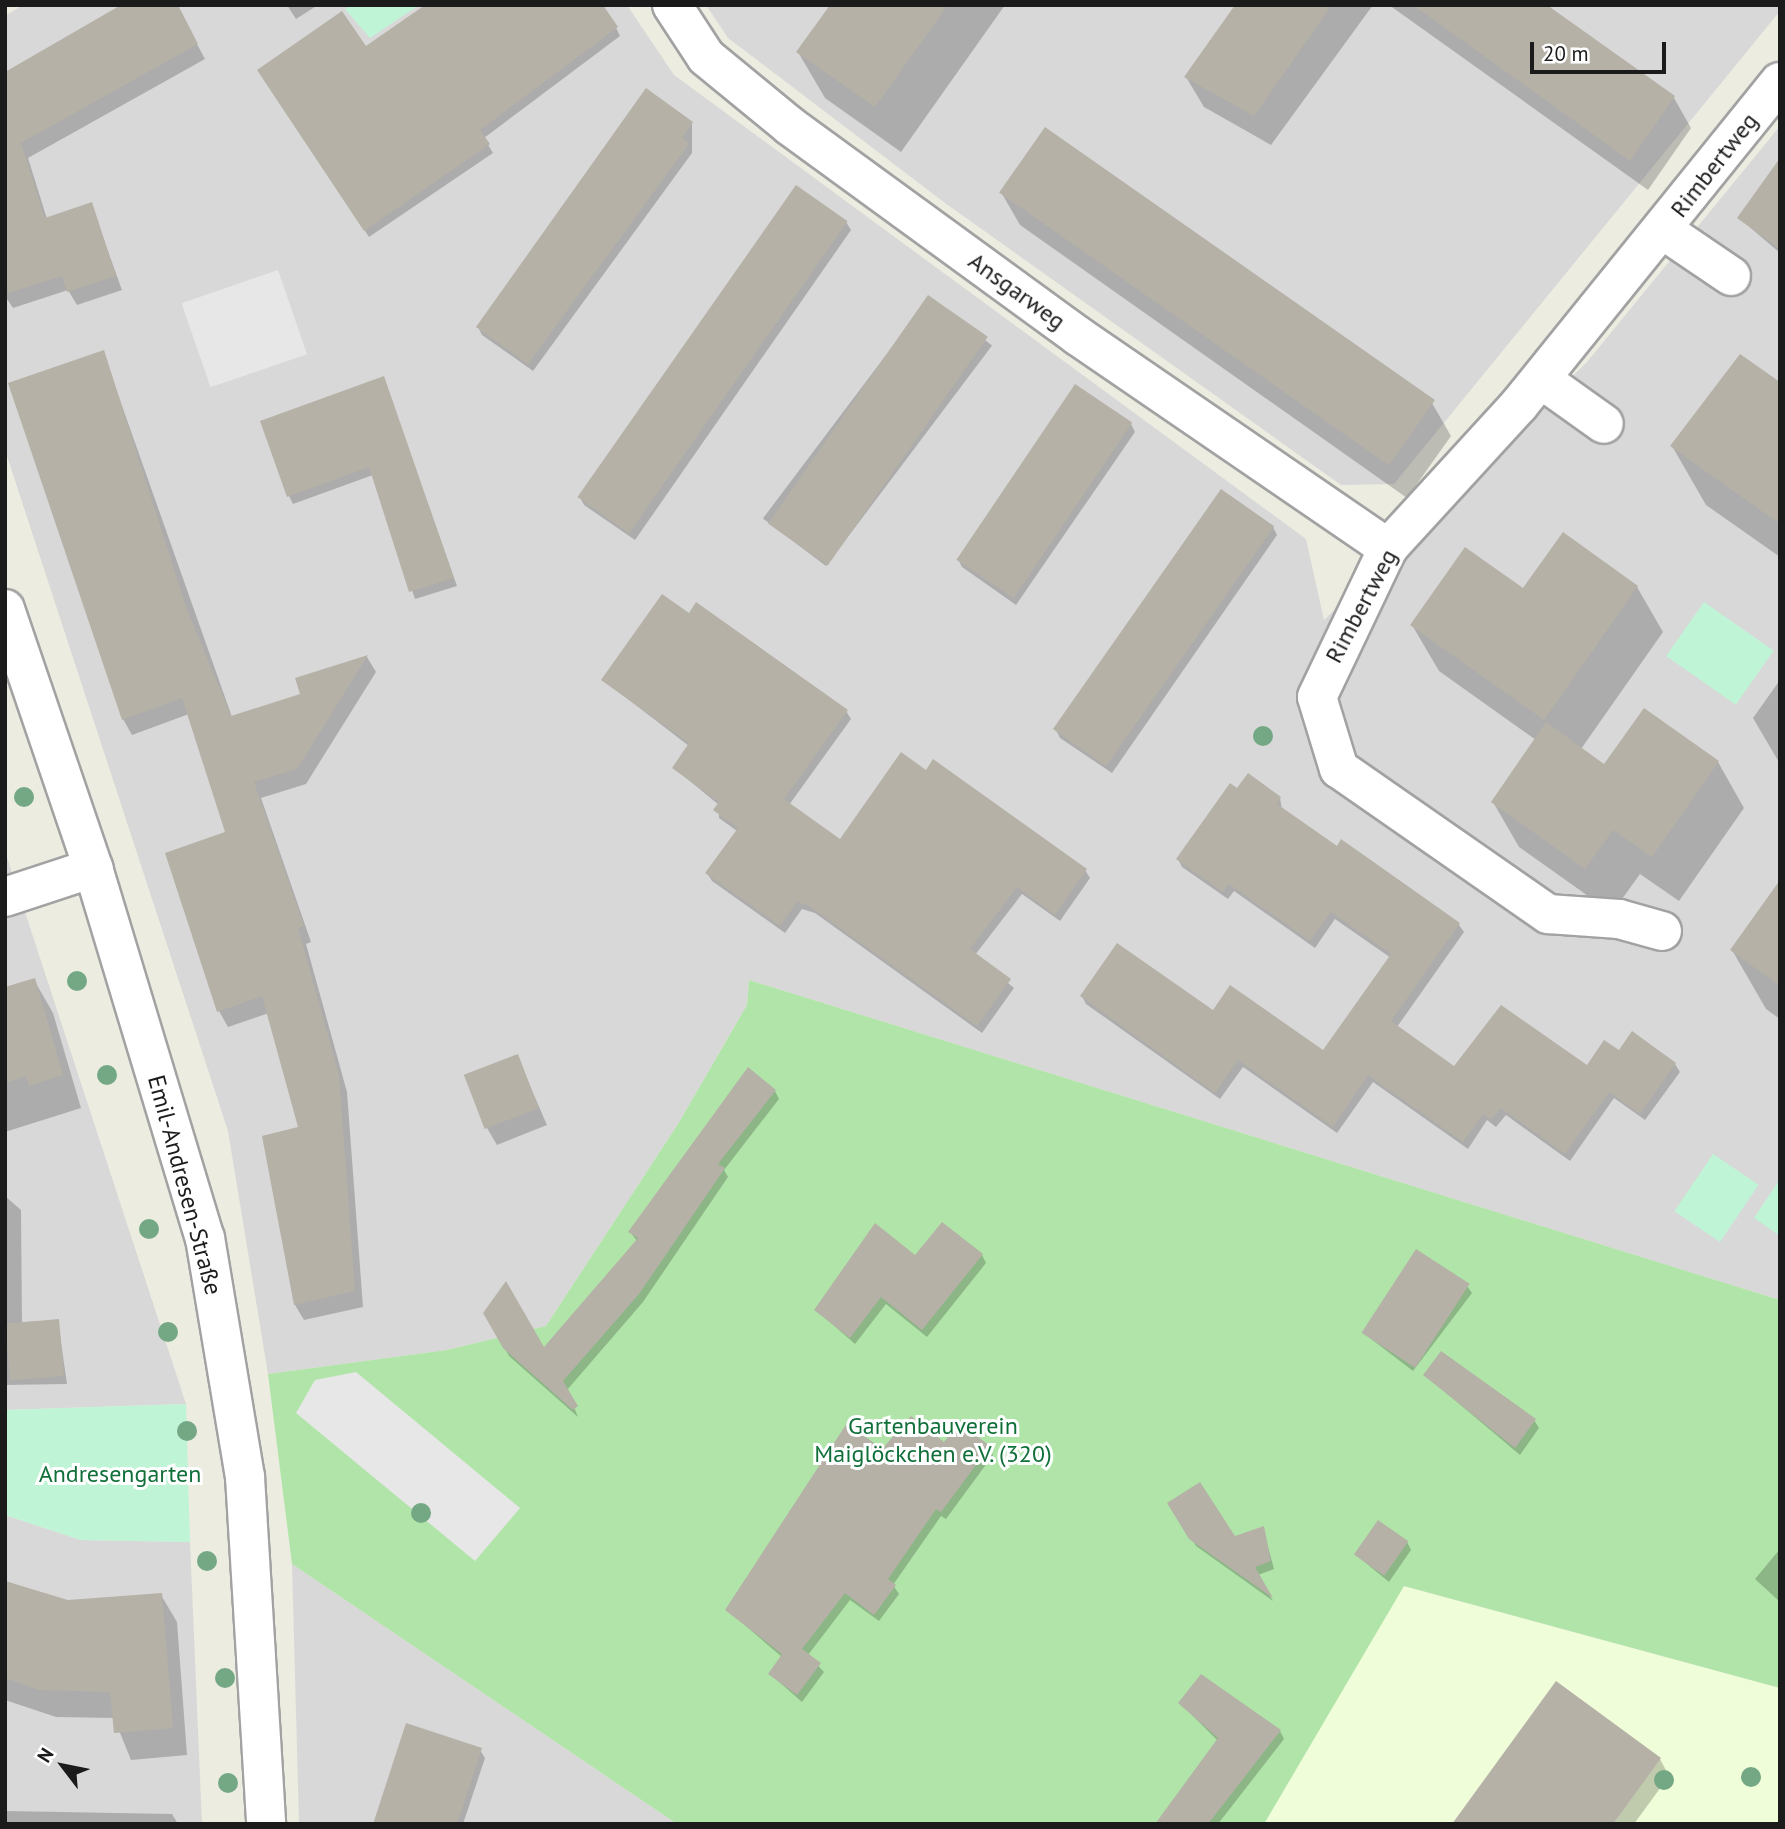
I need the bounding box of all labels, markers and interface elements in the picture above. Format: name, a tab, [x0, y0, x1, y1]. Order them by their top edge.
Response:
scale bar	[1533, 28, 1670, 72]
text: 20 m	[1543, 40, 1589, 67]
street label: Rimbertweg	[1664, 107, 1764, 223]
street label: Ansgarweg	[963, 246, 1071, 336]
street label: Rimbertweg	[1319, 544, 1403, 668]
street label: Emil-Andresen-Straße	[142, 1072, 228, 1298]
park label: Gartenbauverein Maiglöckchen e.V. (320)	[813, 1412, 1053, 1468]
park label: Andresengarten	[39, 1460, 201, 1488]
north arrow	[28, 1731, 98, 1801]
text: N	[32, 1743, 59, 1767]

